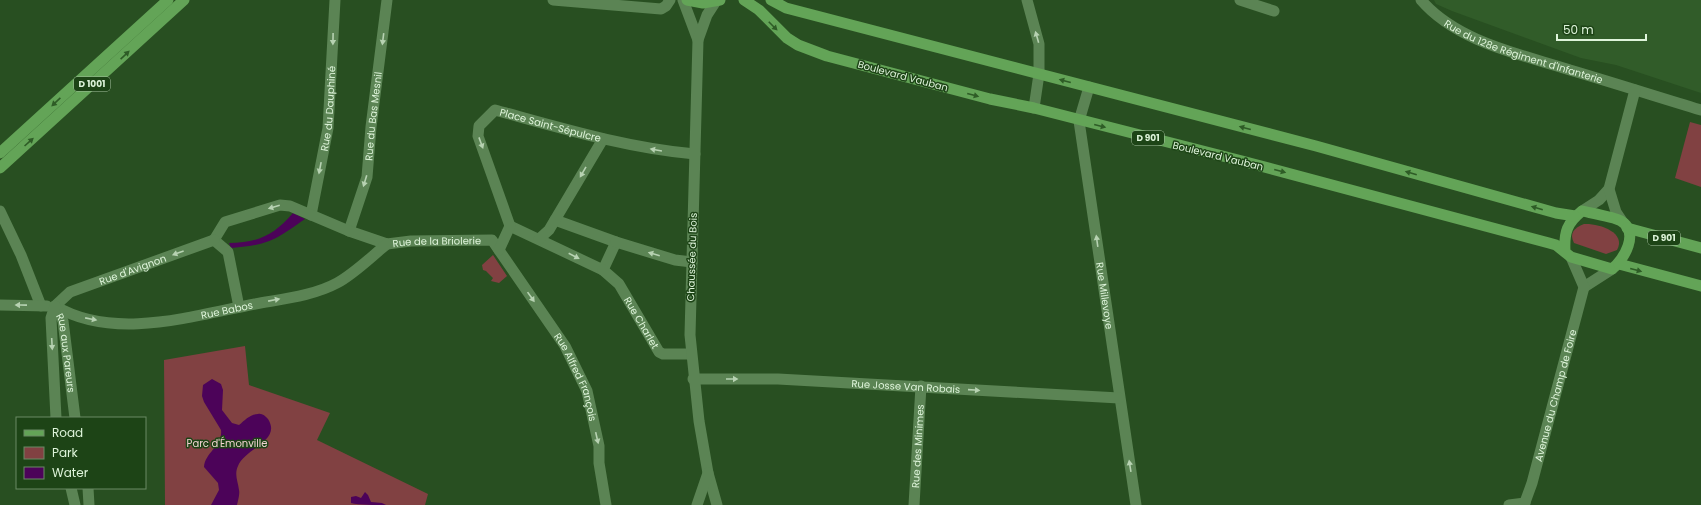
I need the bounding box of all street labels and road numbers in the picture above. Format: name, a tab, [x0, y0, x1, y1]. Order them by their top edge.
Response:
street label: Rue du 128e Régiment d'Infanterie	[1441, 16, 1605, 87]
street label: Boulevard Vauban	[856, 57, 950, 95]
street label: Rue du Dauphiné	[316, 65, 339, 153]
street label: Rue du Bas Mesnil	[361, 71, 385, 161]
road number: D 1001	[74, 77, 110, 91]
street label: Place Saint-Sépulcre	[498, 104, 603, 145]
road number: D 901	[1132, 131, 1164, 145]
street label: Boulevard Vauban	[1171, 137, 1265, 175]
street label: Chaussée du Bois	[683, 212, 701, 302]
road number: D 901	[1648, 231, 1680, 245]
street label: Rue de la Briolerie	[392, 233, 481, 251]
street label: Rue d'Avignon	[97, 250, 168, 288]
street label: Rue Millevoye	[1093, 261, 1117, 330]
street label: Rue Charlet	[620, 294, 663, 352]
street label: Rue Babos	[199, 297, 254, 323]
street label: Rue aux Pareurs	[53, 310, 79, 393]
street label: Avenue du Champ de Foire	[1531, 328, 1580, 463]
street label: Rue Alfred François	[551, 330, 601, 423]
street label: Rue Josse Van Robais	[851, 376, 961, 397]
street label: Rue des Minimes	[908, 404, 927, 488]

